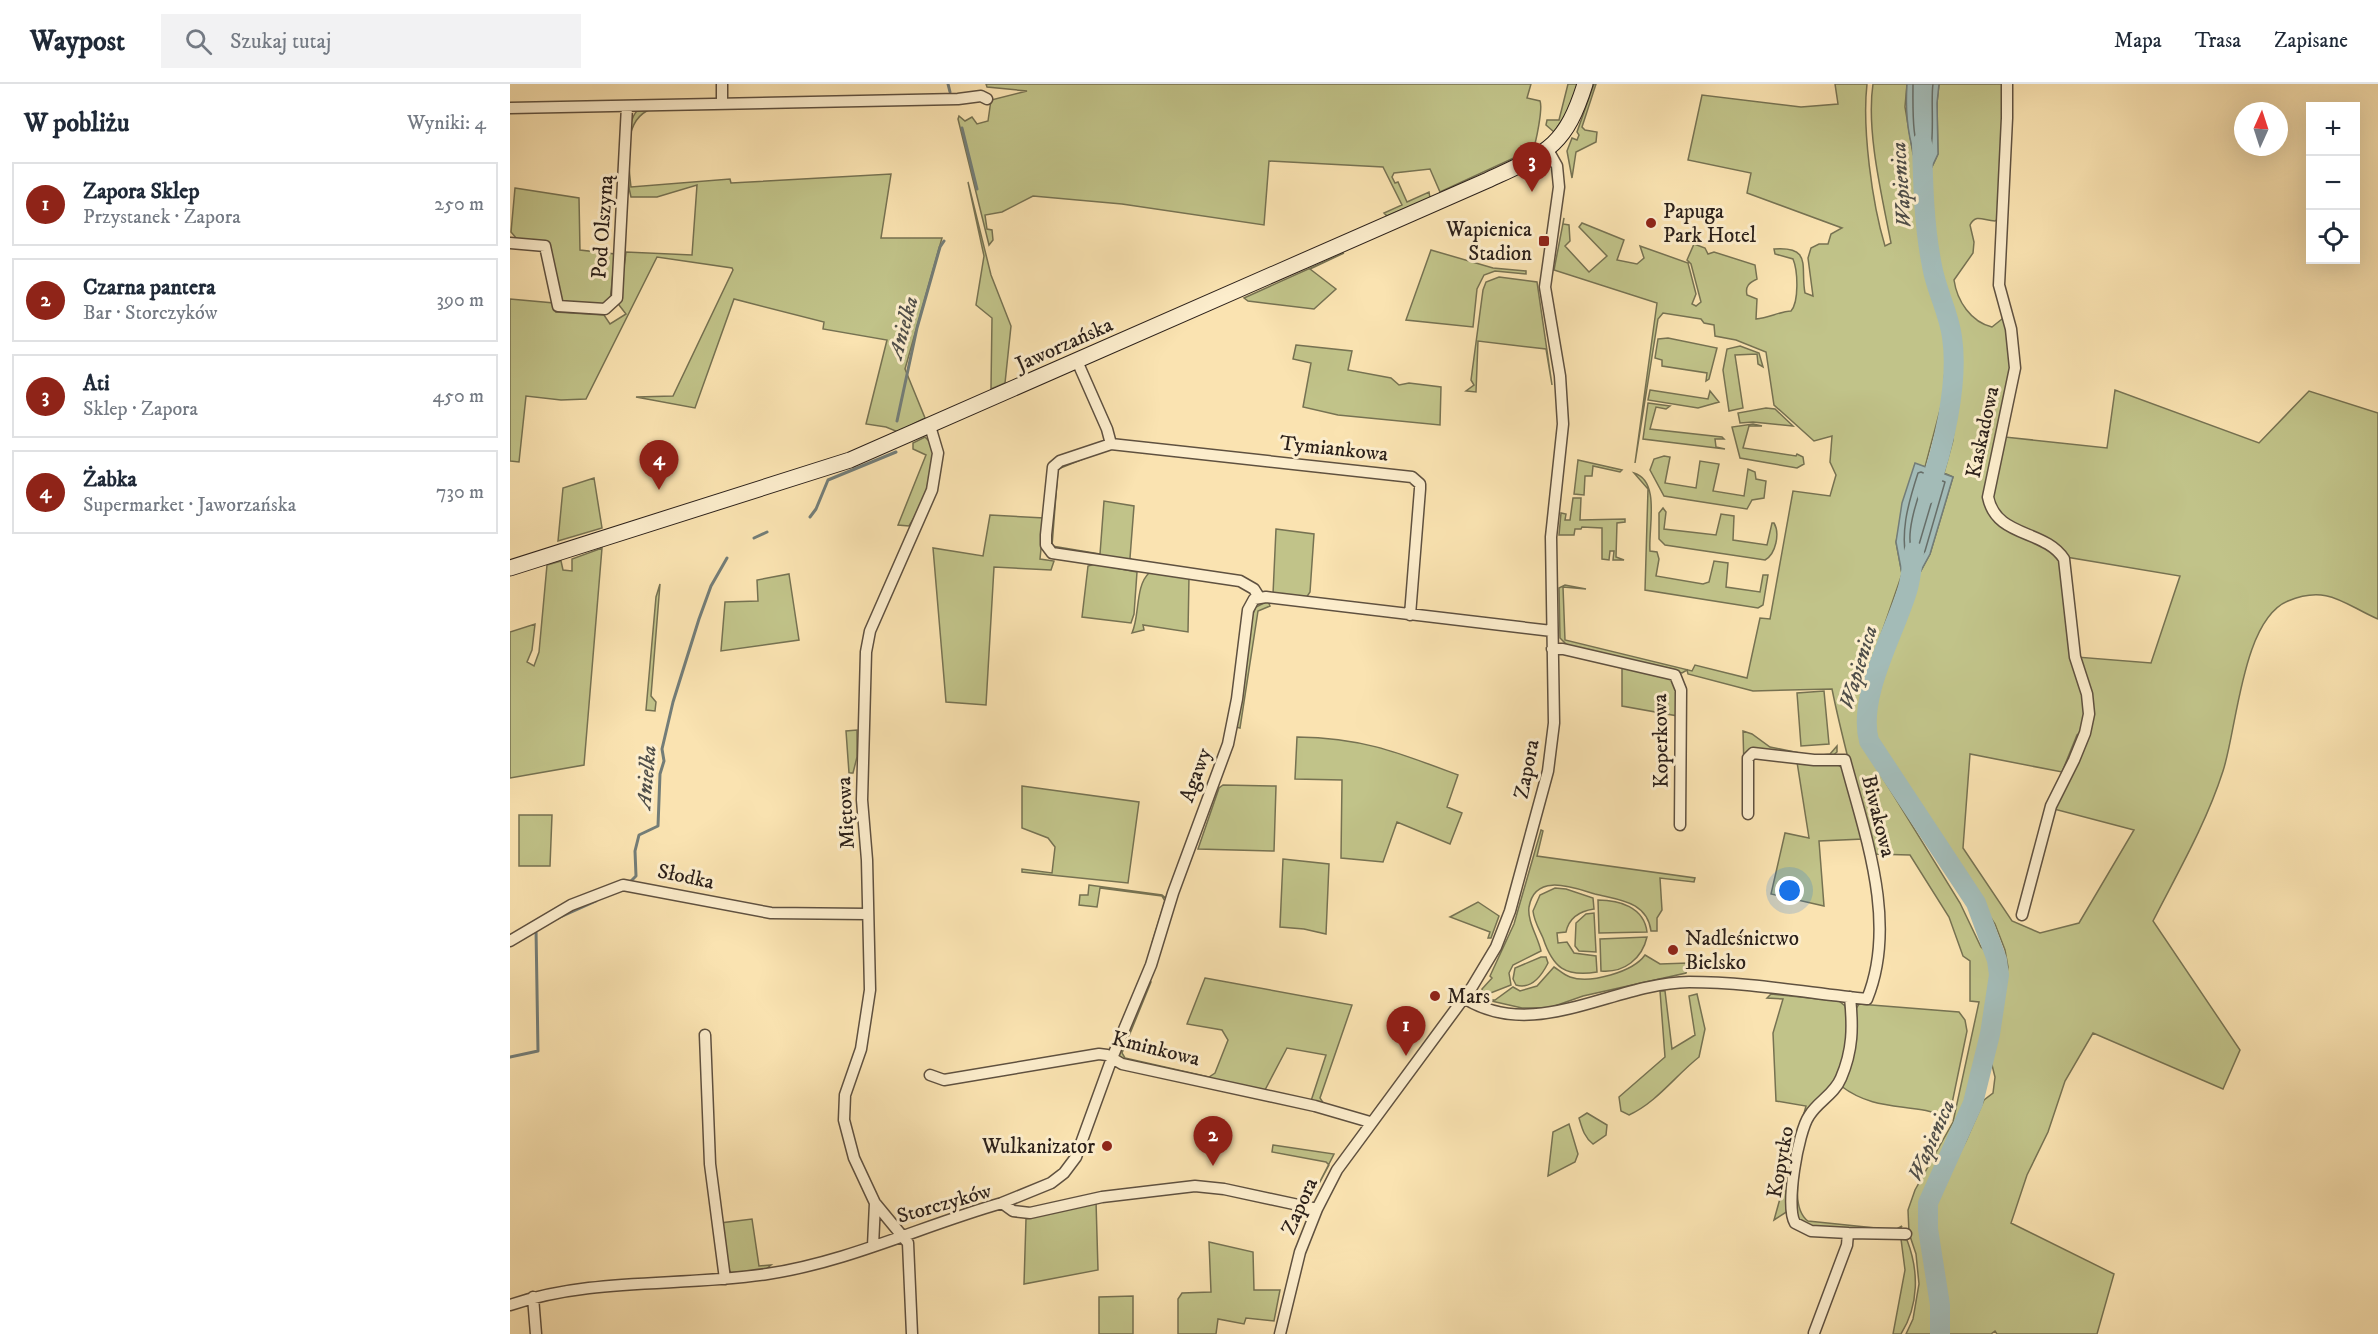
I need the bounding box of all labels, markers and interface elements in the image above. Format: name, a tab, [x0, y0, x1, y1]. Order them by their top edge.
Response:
search box	[161, 14, 581, 68]
text: Waypost	[30, 24, 125, 59]
icon: search	[182, 25, 215, 58]
text: Szukaj tutaj	[230, 28, 331, 55]
text: Mapa	[2114, 28, 2162, 54]
text: Trasa	[2195, 28, 2241, 54]
text: Zapisane	[2274, 28, 2348, 54]
north arrow	[2234, 102, 2288, 156]
map controls	[2306, 102, 2360, 264]
button: +	[2306, 102, 2360, 156]
text: W pobliżu	[24, 107, 129, 140]
text: Wyniki: 4	[407, 111, 486, 136]
water label: Wapienica	[1885, 141, 1918, 229]
pin: 3	[1512, 142, 1552, 192]
button: −	[2306, 156, 2360, 210]
street label: Pod Olszyną	[586, 173, 620, 280]
text: Zapora Sklep	[83, 178, 200, 205]
text: 1	[42, 192, 49, 217]
text: 250 m	[434, 192, 484, 217]
place label: Papuga Park Hotel	[1663, 199, 1757, 249]
text: Przystanek · Zapora	[83, 205, 241, 230]
button: locate	[2306, 210, 2360, 264]
marker: Papuga Park Hotel	[1644, 216, 1658, 230]
place label: Wapienica Stadion	[1445, 217, 1532, 267]
marker: Wapienica Stadion	[1537, 234, 1551, 248]
text: Czarna pantera	[83, 274, 216, 301]
text: 2	[41, 288, 50, 313]
text: 390 m	[436, 288, 484, 313]
water label: Anielka	[881, 293, 925, 364]
text: Bar · Storczyków	[83, 301, 218, 326]
street label: Jaworzańska	[1010, 312, 1117, 379]
text: Ati	[83, 370, 110, 397]
text: 3	[42, 384, 49, 409]
text: 450 m	[433, 384, 484, 409]
street label: Kaskadowa	[1961, 384, 2005, 480]
text: Sklep · Zapora	[83, 397, 198, 422]
street label: Tymiankowa	[1278, 430, 1389, 468]
pin: 4	[640, 440, 678, 490]
text: Żabka	[83, 466, 137, 493]
text: 4	[40, 480, 51, 505]
text: 730 m	[436, 480, 484, 505]
text: Supermarket · Jaworzańska	[83, 493, 296, 518]
water label: Wapienica	[1833, 622, 1884, 713]
street label: Koperkowa	[1647, 693, 1675, 788]
street label: Zapora	[1509, 737, 1545, 801]
water label: Anielka	[630, 744, 663, 813]
street label: Agawy	[1174, 744, 1218, 806]
street label: Biwakowa	[1855, 773, 1901, 860]
street label: Miętowa	[831, 776, 861, 850]
street label: Słodka	[655, 858, 717, 896]
your location	[1775, 876, 1804, 905]
place label: Nadleśnictwo Bielsko	[1685, 926, 1799, 976]
marker: Nadleśnictwo Bielsko	[1666, 943, 1680, 957]
place label: Mars	[1447, 984, 1490, 1010]
marker: Mars	[1428, 989, 1442, 1003]
pin: 1	[1386, 1006, 1426, 1056]
street label: Kminkowa	[1109, 1026, 1202, 1072]
water label: Wapienica	[1901, 1096, 1961, 1186]
pin: 2	[1194, 1116, 1232, 1166]
street label: Kopytko	[1762, 1124, 1800, 1200]
place label: Wulkanizator	[981, 1134, 1095, 1160]
marker: Wulkanizator	[1100, 1139, 1114, 1153]
street label: Zapora	[1276, 1174, 1324, 1239]
street label: Storczyków	[894, 1178, 995, 1230]

